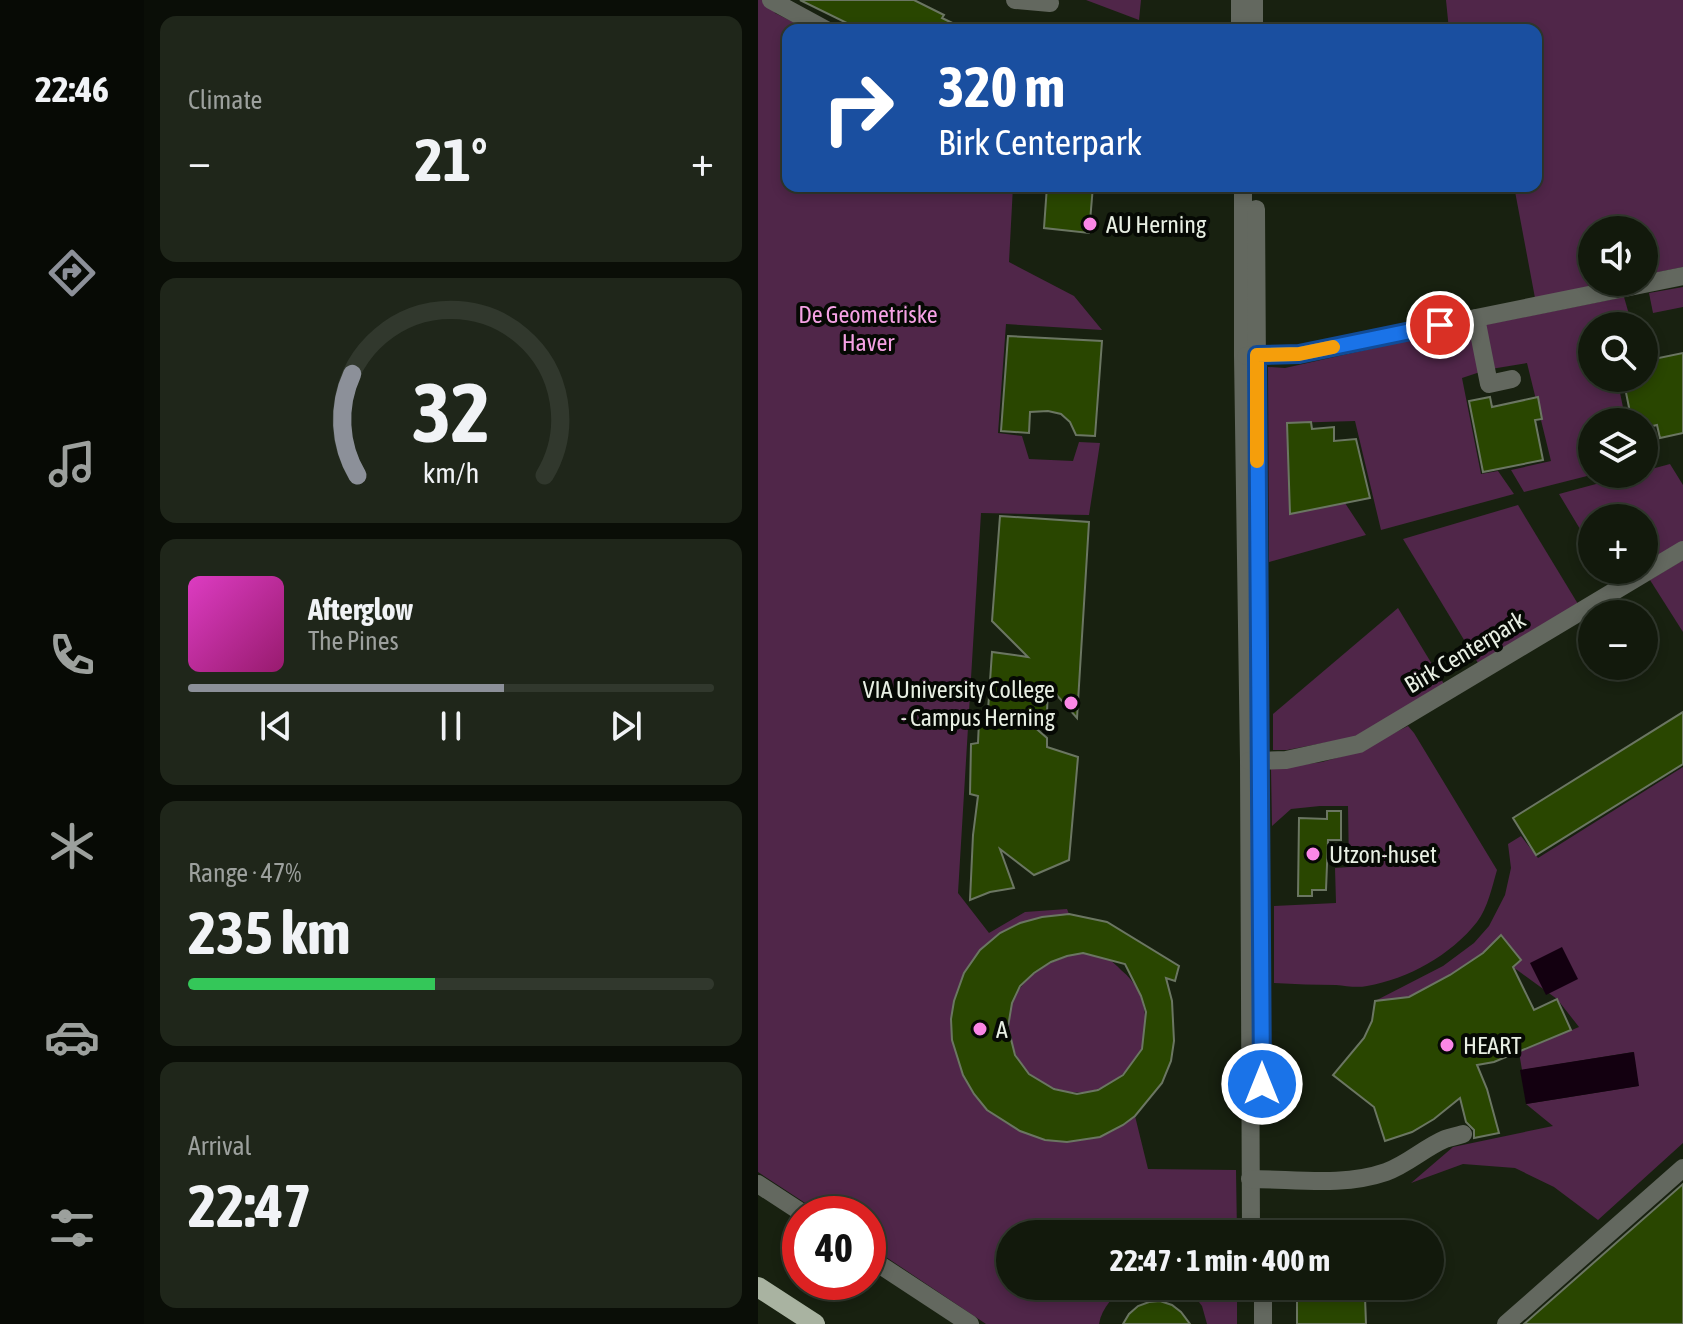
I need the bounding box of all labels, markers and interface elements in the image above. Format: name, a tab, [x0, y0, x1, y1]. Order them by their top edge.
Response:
text: 320 m	[938, 55, 1065, 119]
icon: right	[806, 56, 910, 160]
text: 22:46	[35, 68, 109, 110]
text: Climate	[188, 85, 262, 115]
text: Birk Centerpark	[938, 121, 1142, 163]
text: 21°	[415, 125, 487, 194]
text: −	[188, 135, 211, 185]
text: +	[691, 135, 714, 185]
place label: AU Herning	[1106, 211, 1207, 238]
marker: AU Herning	[1081, 215, 1099, 233]
map controls	[1578, 216, 1658, 680]
button: sound	[1578, 216, 1658, 296]
icon: directions	[44, 245, 100, 301]
pin	[1406, 291, 1474, 359]
park label: De Geometriske Haver	[798, 301, 938, 356]
icon: arrive	[1418, 303, 1462, 347]
button: search	[1578, 312, 1658, 392]
text: 32	[412, 364, 490, 460]
button: layers	[1578, 408, 1658, 488]
icon: music	[44, 436, 100, 492]
text: km/h	[423, 457, 479, 490]
button: +	[1578, 504, 1658, 584]
text: Afterglow	[308, 592, 413, 626]
button: −	[1578, 600, 1658, 680]
street label: Birk Centerpark	[1400, 605, 1531, 699]
text: The Pines	[308, 626, 399, 656]
icon: phone	[44, 627, 100, 683]
place label: VIA University College - Campus Herning	[863, 676, 1056, 731]
marker: VIA University College - Campus Herning	[1062, 694, 1080, 712]
icon: previous	[254, 704, 298, 748]
icon: pause	[429, 704, 473, 748]
icon: next	[604, 704, 648, 748]
icon: climate	[44, 818, 100, 874]
place label: Utzon-huset	[1329, 841, 1437, 868]
marker: Utzon-huset	[1304, 845, 1322, 863]
text: Range · 47%	[188, 858, 301, 888]
text: 235 km	[188, 898, 350, 967]
icon: car	[44, 1009, 100, 1065]
place label: A	[996, 1016, 1008, 1043]
marker: A	[971, 1020, 989, 1038]
place label: HEART	[1463, 1032, 1522, 1059]
marker: HEART	[1438, 1036, 1456, 1054]
position arrow	[1220, 1042, 1304, 1126]
text: Arrival	[188, 1131, 252, 1161]
text: 22:47	[188, 1171, 311, 1240]
speed limit sign: 40	[782, 1196, 886, 1300]
icon: filters	[44, 1200, 100, 1256]
text: 22:47 · 1 min · 400 m	[1110, 1243, 1330, 1277]

